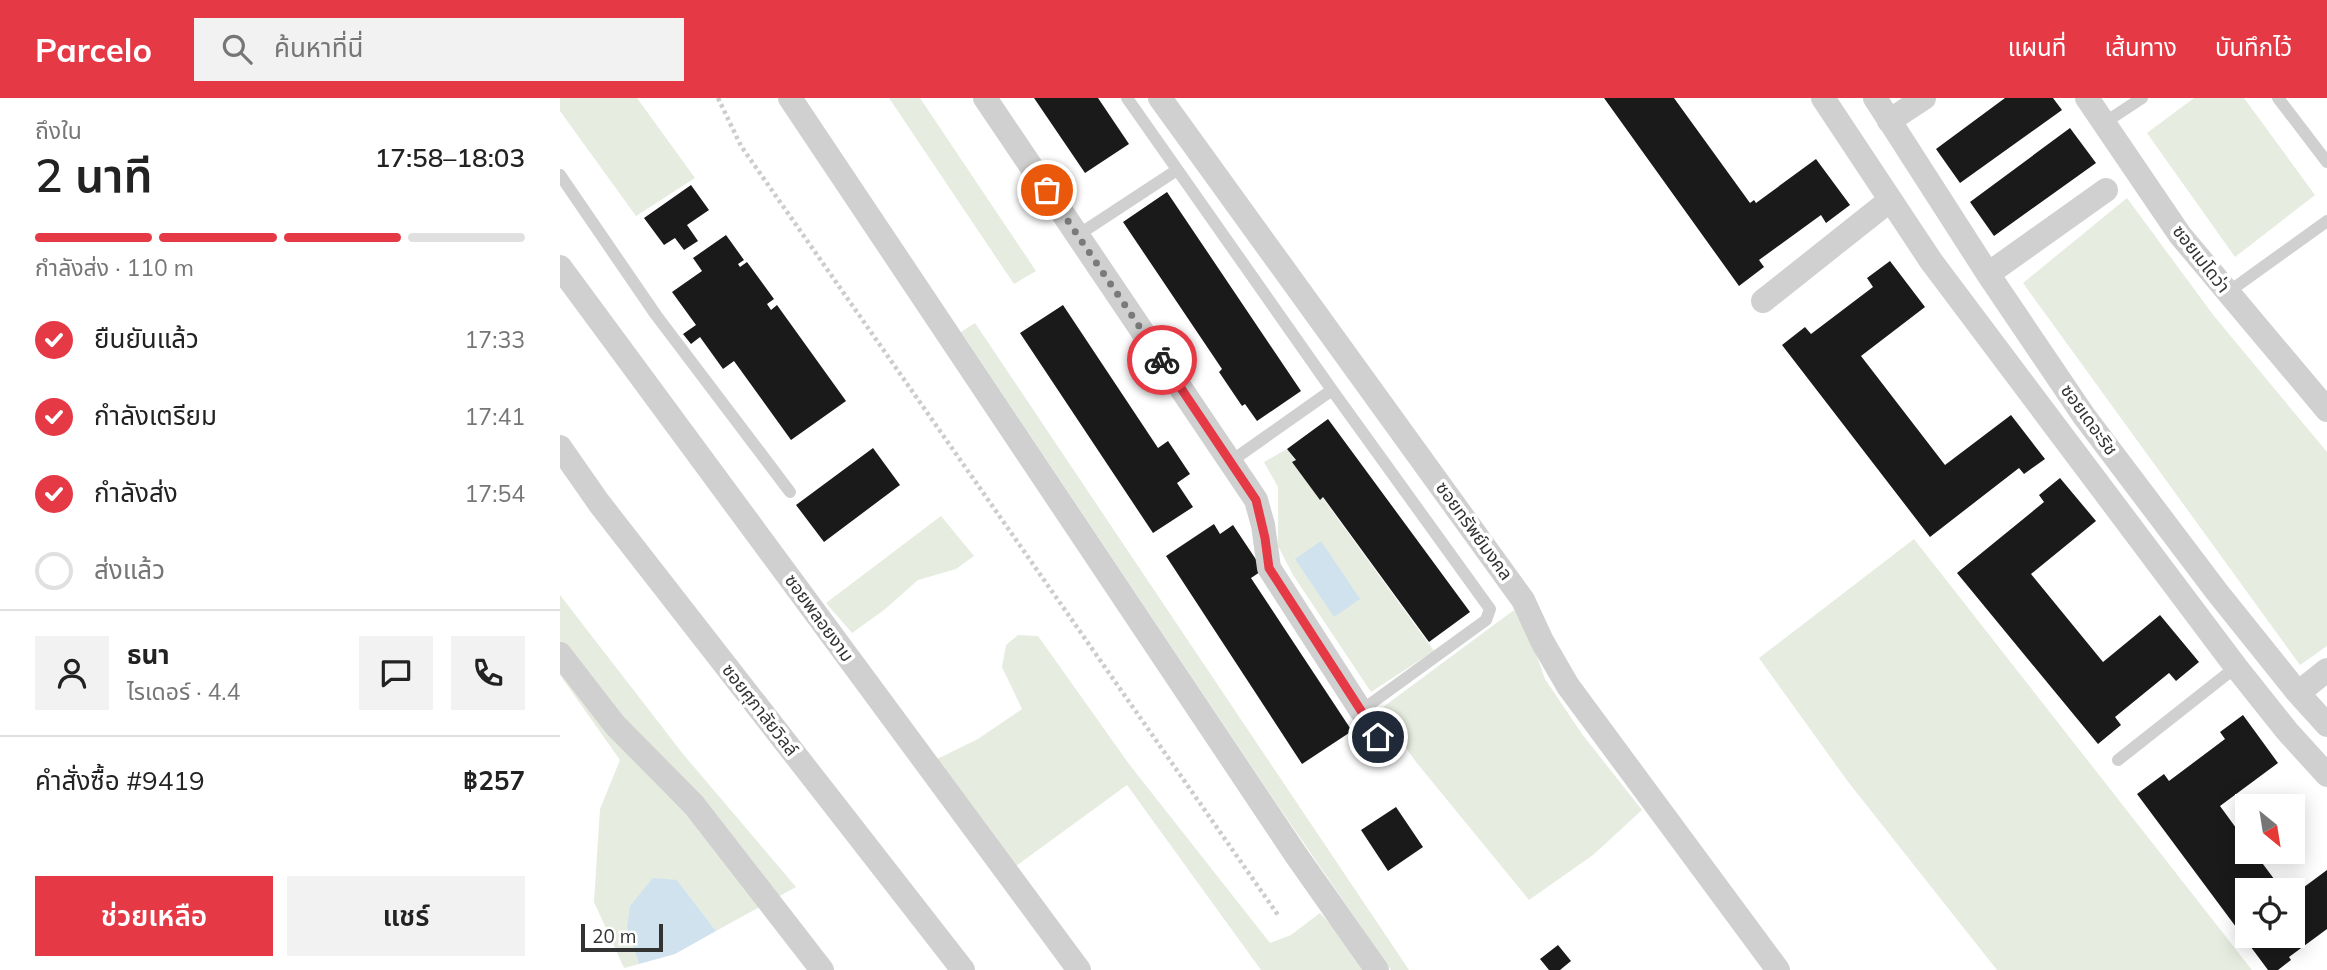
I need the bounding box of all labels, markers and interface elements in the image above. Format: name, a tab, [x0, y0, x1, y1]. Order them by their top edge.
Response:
search box	[194, 18, 684, 81]
text: Parcelo	[35, 29, 152, 70]
icon: search	[218, 30, 256, 68]
text: ค้นหาที่นี่	[274, 31, 363, 64]
text: แผนที่	[2008, 32, 2066, 62]
text: เส้นทาง	[2104, 32, 2177, 62]
text: บันทึกไว้	[2215, 32, 2292, 62]
text: ถึงใน	[35, 116, 82, 145]
text: 17:58–18:03	[375, 141, 525, 174]
text: 2 นาที	[35, 146, 153, 204]
pin	[1017, 160, 1077, 220]
icon: bag	[1028, 171, 1066, 209]
street label: ซอยเมโดว่า	[2168, 220, 2235, 297]
text: กำลังส่ง · 110 m	[35, 253, 194, 282]
icon: check	[35, 321, 73, 359]
text: ยืนยันแล้ว	[94, 322, 199, 355]
text: 17:33	[465, 325, 525, 354]
courier	[1127, 325, 1197, 395]
icon: bike	[1143, 341, 1181, 379]
street label: ซอยเดอะริช	[2056, 380, 2123, 460]
icon: check	[35, 398, 73, 436]
text: กำลังเตรียม	[94, 399, 217, 432]
text: 17:41	[465, 402, 525, 431]
icon: check	[35, 475, 73, 513]
text: กำลังส่ง	[94, 476, 178, 509]
street label: ซอยทรัพย์มงคล	[1431, 477, 1518, 584]
text: 17:54	[465, 479, 525, 508]
text: ส่งแล้ว	[94, 553, 165, 586]
street label: ซอยพลอยงาม	[780, 569, 859, 666]
button: person	[35, 636, 109, 710]
button: chat	[359, 636, 433, 710]
button: phone	[451, 636, 525, 710]
text: ธนา	[127, 638, 170, 671]
street label: ซอยศุภาลัยวิลล์	[717, 659, 804, 760]
text: ไรเดอร์ · 4.4	[127, 677, 240, 706]
pin	[1348, 707, 1408, 767]
icon: home	[1359, 718, 1397, 756]
text: คำสั่งซื้อ #9419	[35, 764, 205, 797]
text: ฿257	[463, 764, 525, 797]
north arrow	[2235, 794, 2305, 864]
map controls	[2235, 794, 2305, 948]
button: ช่วยเหลือ	[35, 876, 273, 956]
button: แชร์	[287, 876, 525, 956]
button: locate	[2235, 878, 2305, 948]
scale bar	[581, 921, 663, 953]
text: 20 m	[592, 924, 636, 948]

